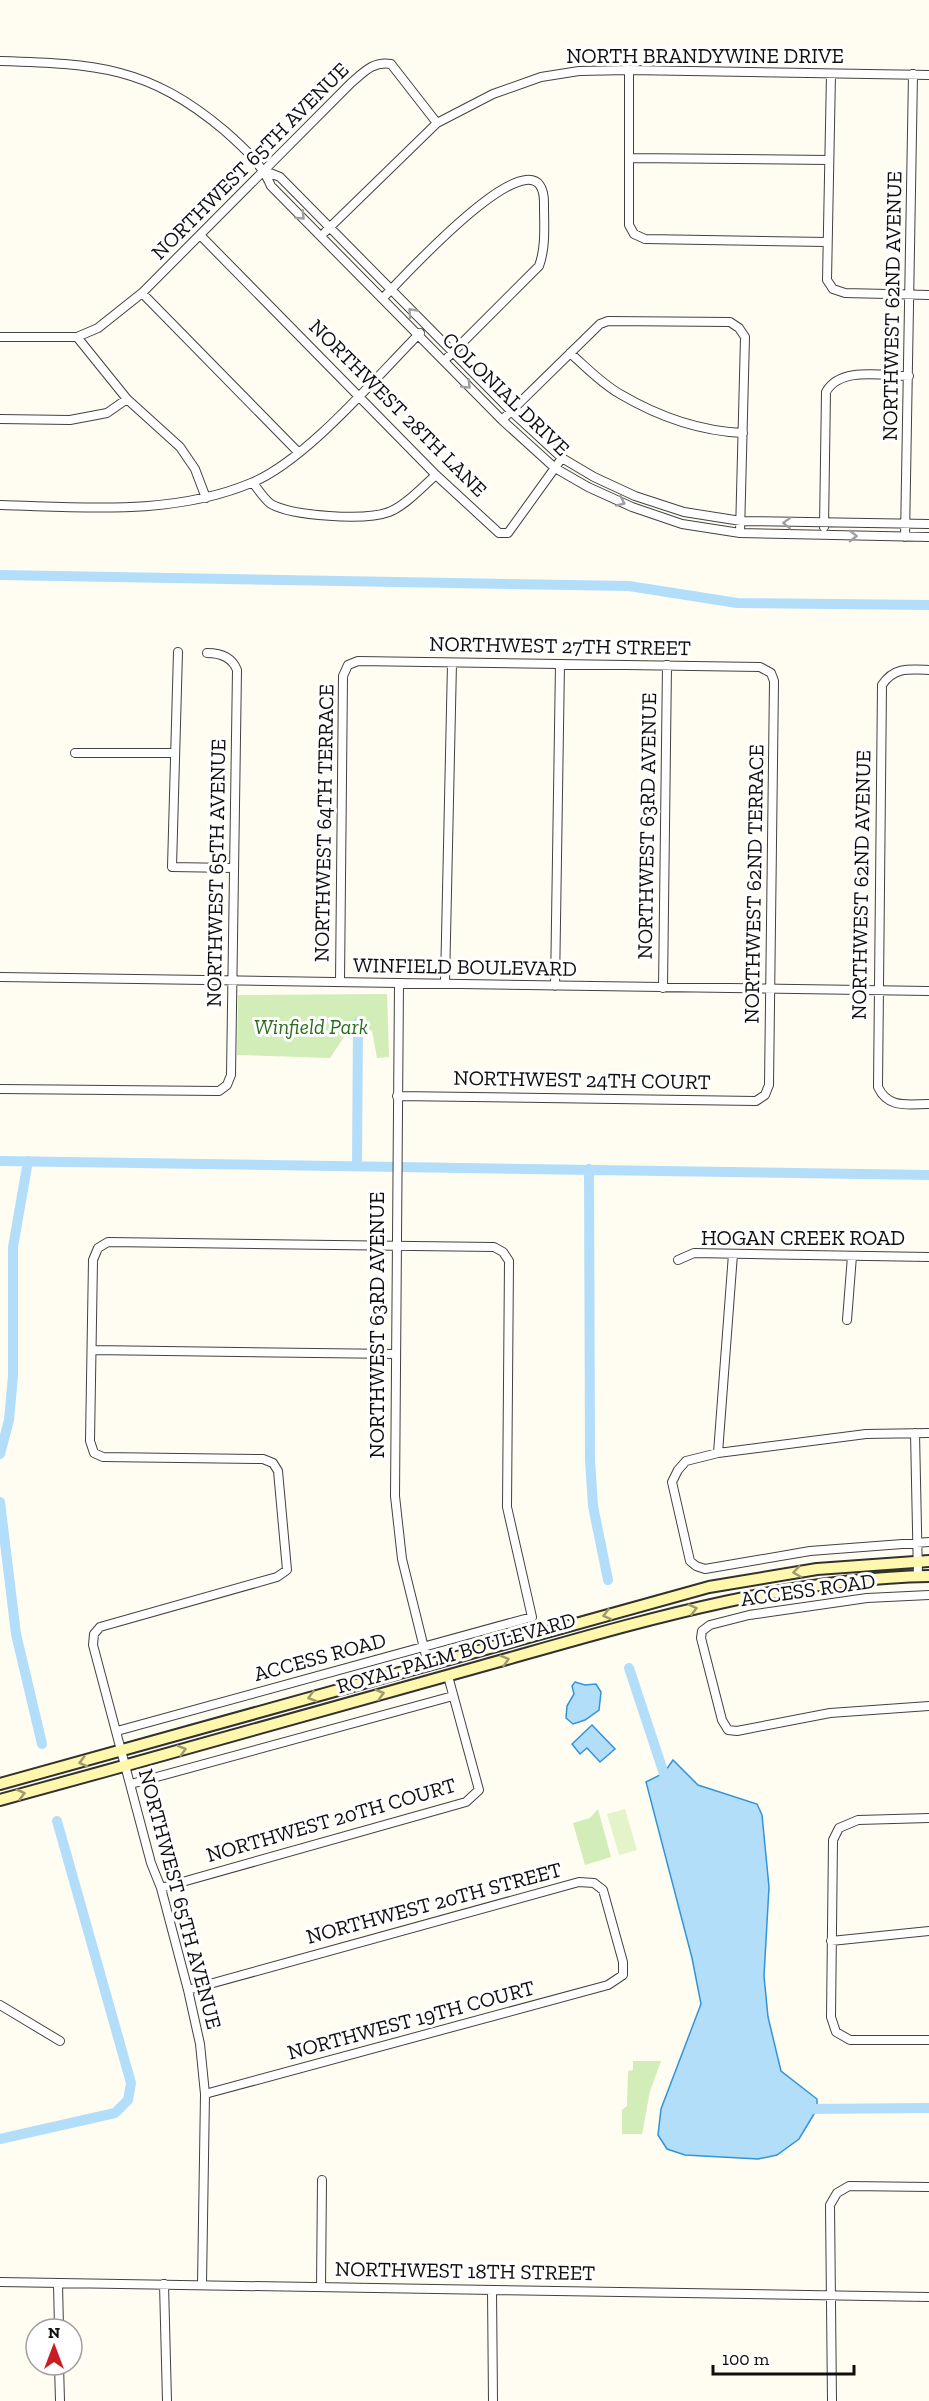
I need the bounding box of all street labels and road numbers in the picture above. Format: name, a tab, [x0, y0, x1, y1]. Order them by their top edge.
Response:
street label: NORTH BRANDYWINE DRIVE	[566, 43, 844, 68]
street label: NORTHWEST 65TH AVENUE	[146, 57, 353, 264]
street label: NORTHWEST 62ND AVENUE	[877, 171, 906, 441]
street label: NORTHWEST 28TH LANE	[304, 314, 492, 502]
street label: COLONIAL DRIVE	[438, 327, 575, 461]
street label: NORTHWEST 27TH STREET	[429, 631, 691, 660]
street label: NORTHWEST 64TH TERRACE	[309, 684, 338, 962]
street label: NORTHWEST 63RD AVENUE	[632, 692, 661, 960]
street label: NORTHWEST 65TH AVENUE	[201, 739, 230, 1007]
street label: NORTHWEST 62ND TERRACE	[739, 744, 768, 1024]
street label: NORTHWEST 62ND AVENUE	[846, 750, 875, 1020]
street label: WINFIELD BOULEVARD	[353, 952, 577, 981]
street label: NORTHWEST 24TH COURT	[453, 1065, 711, 1094]
street label: NORTHWEST 63RD AVENUE	[364, 1192, 389, 1458]
street label: HOGAN CREEK ROAD	[701, 1225, 905, 1250]
street label: ACCESS ROAD	[739, 1568, 877, 1611]
street label: ROYAL PALM BOULEVARD	[333, 1606, 578, 1699]
street label: ACCESS ROAD	[251, 1627, 389, 1686]
street label: NORTHWEST 65TH AVENUE	[134, 1766, 227, 2032]
street label: NORTHWEST 20TH COURT	[203, 1772, 459, 1867]
street label: NORTHWEST 20TH STREET	[303, 1856, 564, 1949]
street label: NORTHWEST 19TH COURT	[285, 1974, 537, 2065]
street label: NORTHWEST 18TH STREET	[335, 2256, 595, 2285]

